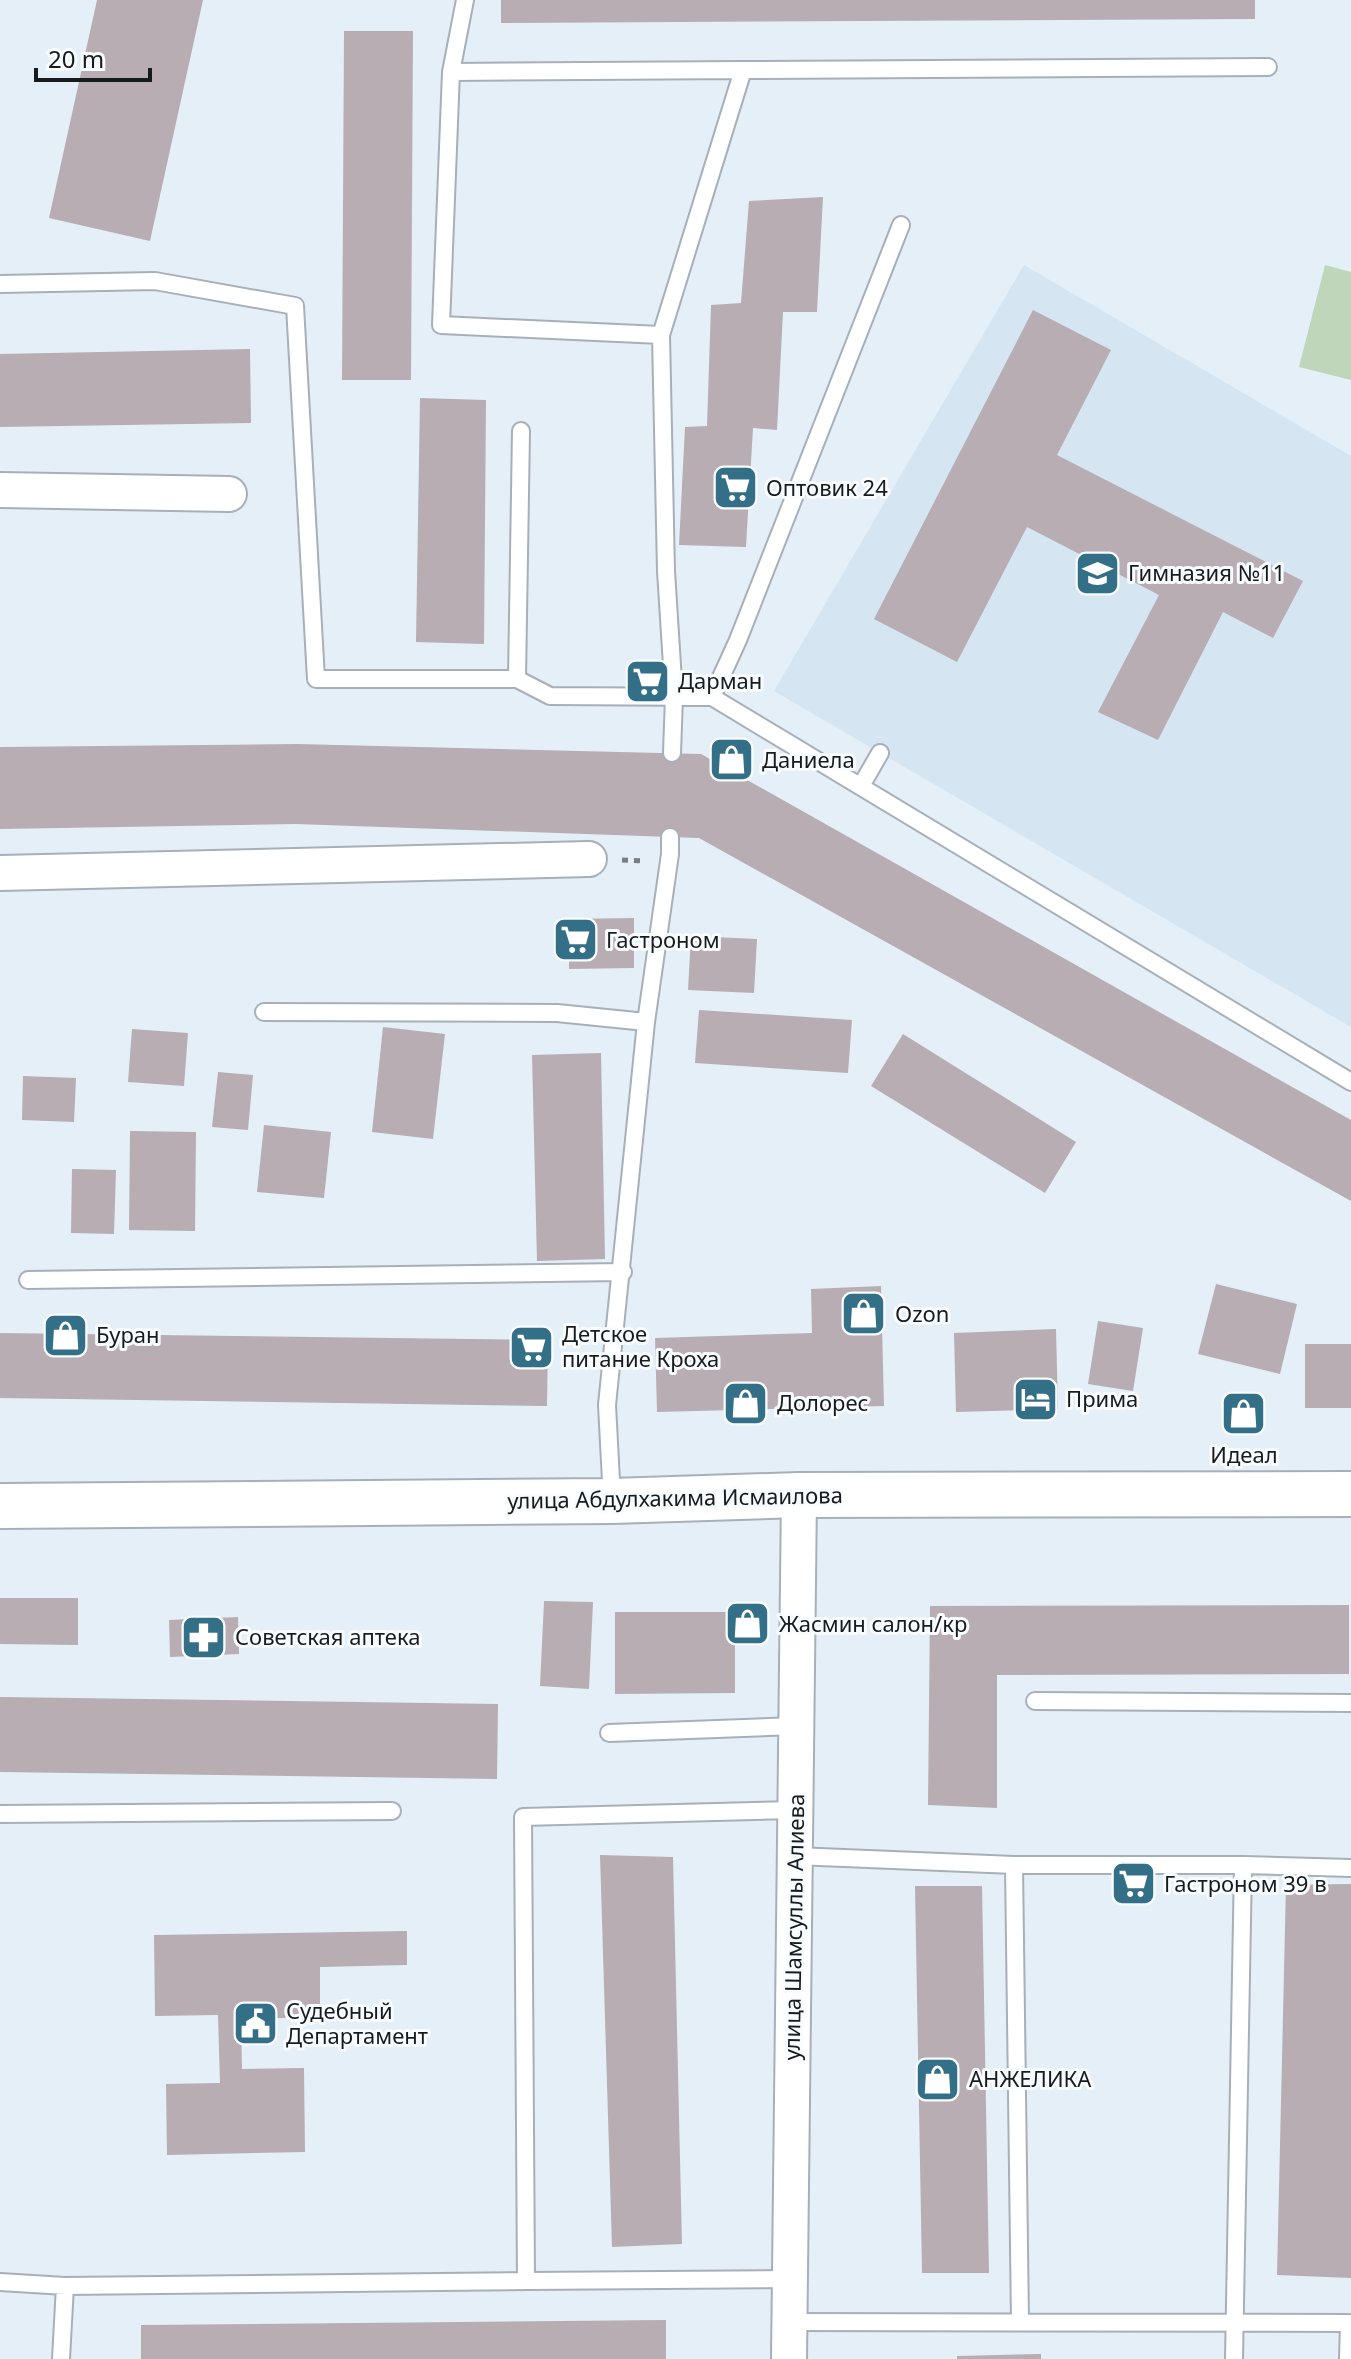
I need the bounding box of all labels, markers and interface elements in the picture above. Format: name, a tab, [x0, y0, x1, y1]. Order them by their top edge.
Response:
scale bar	[36, 32, 150, 82]
text: 20 m	[48, 42, 104, 75]
supermarket icon: Оптовик 24	[711, 464, 759, 512]
place label: Оптовик 24	[766, 472, 888, 502]
school or university icon: Гимназия №11	[1073, 549, 1121, 597]
place label: Гимназия №11	[1128, 557, 1285, 587]
supermarket icon: Дарман	[623, 657, 671, 705]
place label: Дарман	[678, 665, 762, 695]
shop icon: Даниела	[707, 736, 755, 784]
place label: Даниела	[762, 744, 855, 774]
supermarket icon: Гастроном	[551, 916, 599, 964]
place label: Гастроном	[606, 924, 720, 954]
shop icon: Ozon	[840, 1290, 888, 1338]
place label: Ozon	[895, 1298, 949, 1328]
shop icon: Буран	[41, 1311, 89, 1359]
place label: Детское питание Кроха	[562, 1318, 719, 1373]
place label: Буран	[96, 1319, 160, 1349]
supermarket icon: Детское питание Кроха	[507, 1323, 555, 1371]
hotel icon: Прима	[1011, 1375, 1059, 1423]
shop icon: Долорес	[722, 1379, 770, 1427]
place label: Прима	[1066, 1383, 1138, 1413]
place label: Долорес	[777, 1387, 868, 1417]
shop icon: Идеал	[1220, 1390, 1268, 1438]
place label: Идеал	[1210, 1439, 1278, 1469]
street label: улица Абдулхакима Исмаилова	[507, 1479, 843, 1515]
shop icon: Жасмин салон/кр	[724, 1600, 772, 1648]
place label: Жасмин салон/кр	[779, 1608, 967, 1638]
pharmacy icon: Советская аптека	[180, 1613, 228, 1661]
place label: Советская аптека	[235, 1621, 420, 1651]
street label: улица Шамсуллы Алиева	[776, 1793, 810, 2061]
supermarket icon: Гастроном 39 в	[1109, 1860, 1157, 1908]
place label: Гастроном 39 в	[1164, 1868, 1327, 1898]
place label: Судебный Департамент	[286, 1995, 428, 2050]
public building icon: Судебный Департамент	[231, 2000, 279, 2048]
shop icon: АНЖЕЛИКА	[914, 2055, 962, 2103]
place label: АНЖЕЛИКА	[969, 2063, 1092, 2093]

